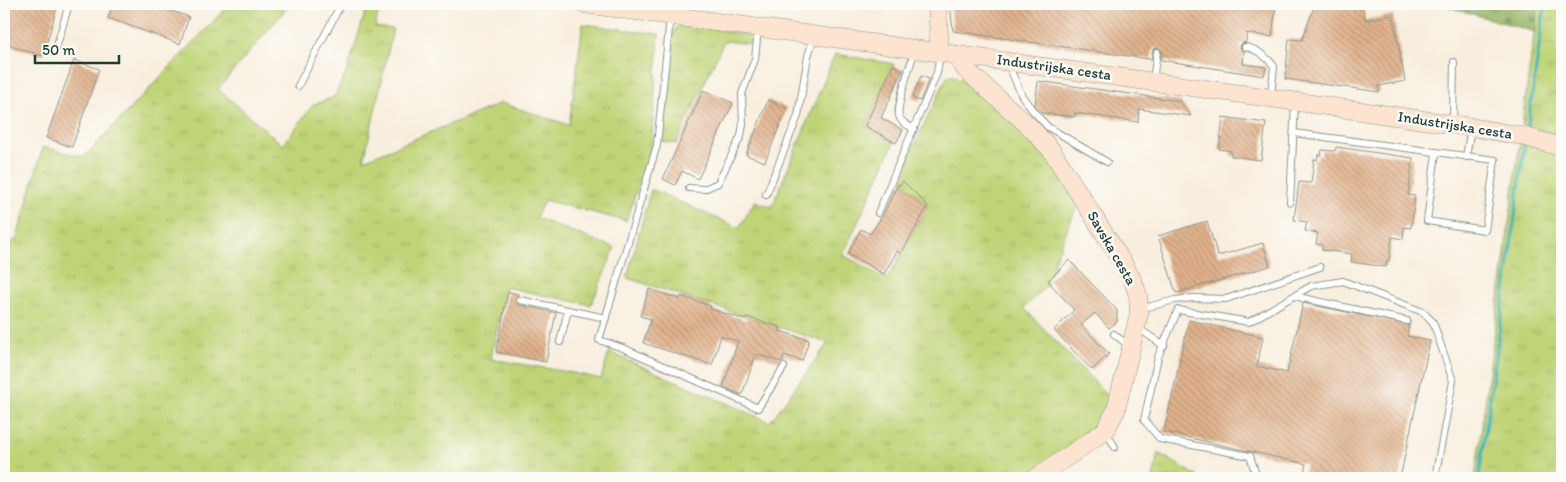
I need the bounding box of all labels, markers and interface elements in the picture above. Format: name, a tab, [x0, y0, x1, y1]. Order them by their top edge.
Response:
scale bar	[35, 32, 119, 64]
text: 50 m	[42, 41, 75, 59]
street label: Industrijska cesta	[996, 50, 1113, 84]
street label: Industrijska cesta	[1397, 107, 1514, 143]
street label: Savska cesta	[1084, 208, 1141, 288]

